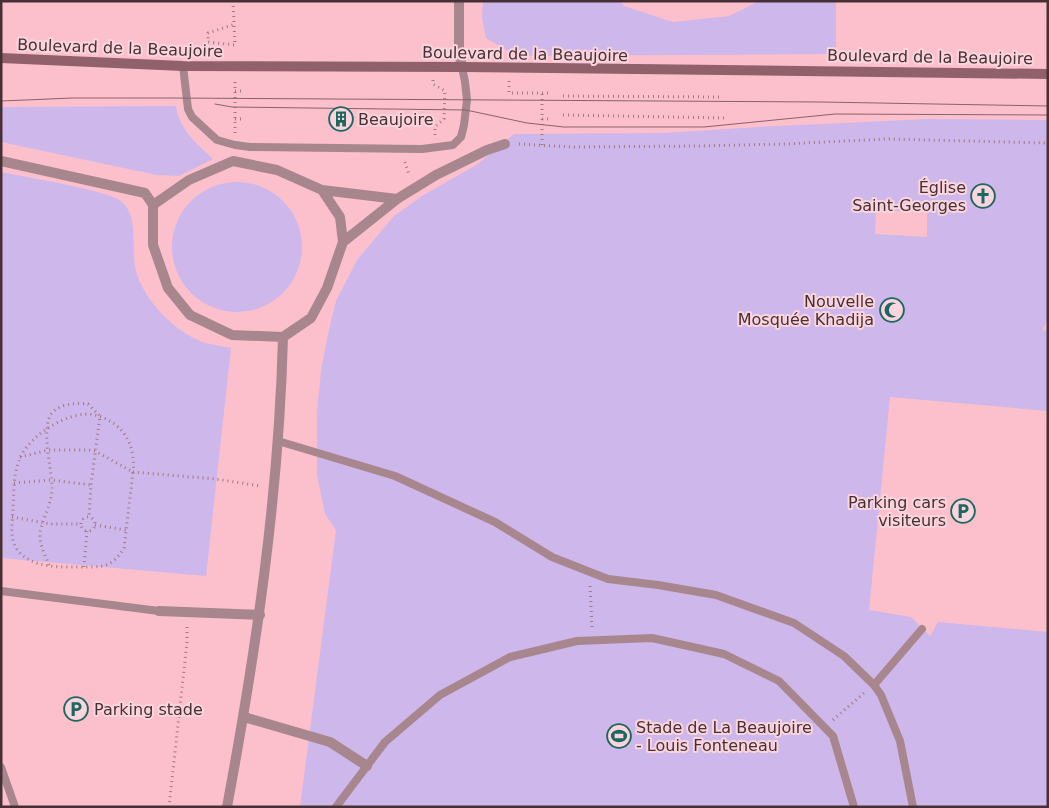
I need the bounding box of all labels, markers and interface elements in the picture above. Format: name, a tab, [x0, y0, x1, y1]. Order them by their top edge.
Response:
street label: Boulevard de la Beaujoire	[17, 35, 223, 61]
street label: Boulevard de la Beaujoire	[422, 43, 628, 65]
street label: Boulevard de la Beaujoire	[827, 46, 1033, 68]
building icon: Beaujoire	[328, 106, 354, 132]
place label: Beaujoire	[358, 110, 434, 129]
place label: Église Saint-Georges	[852, 178, 966, 215]
church icon: Église Saint-Georges	[970, 183, 996, 209]
place label: Nouvelle Mosquée Khadija	[738, 292, 874, 329]
mosque icon: Nouvelle Mosquée Khadija	[879, 297, 905, 323]
place label: Parking cars visiteurs	[848, 493, 946, 530]
parking icon: Parking cars visiteurs	[950, 498, 976, 524]
parking icon: Parking stade	[63, 696, 89, 722]
place label: Parking stade	[94, 700, 203, 719]
place label: Stade de La Beaujoire - Louis Fonteneau	[636, 718, 812, 755]
sports icon: Stade de La Beaujoire - Louis Fonteneau	[606, 723, 632, 749]

